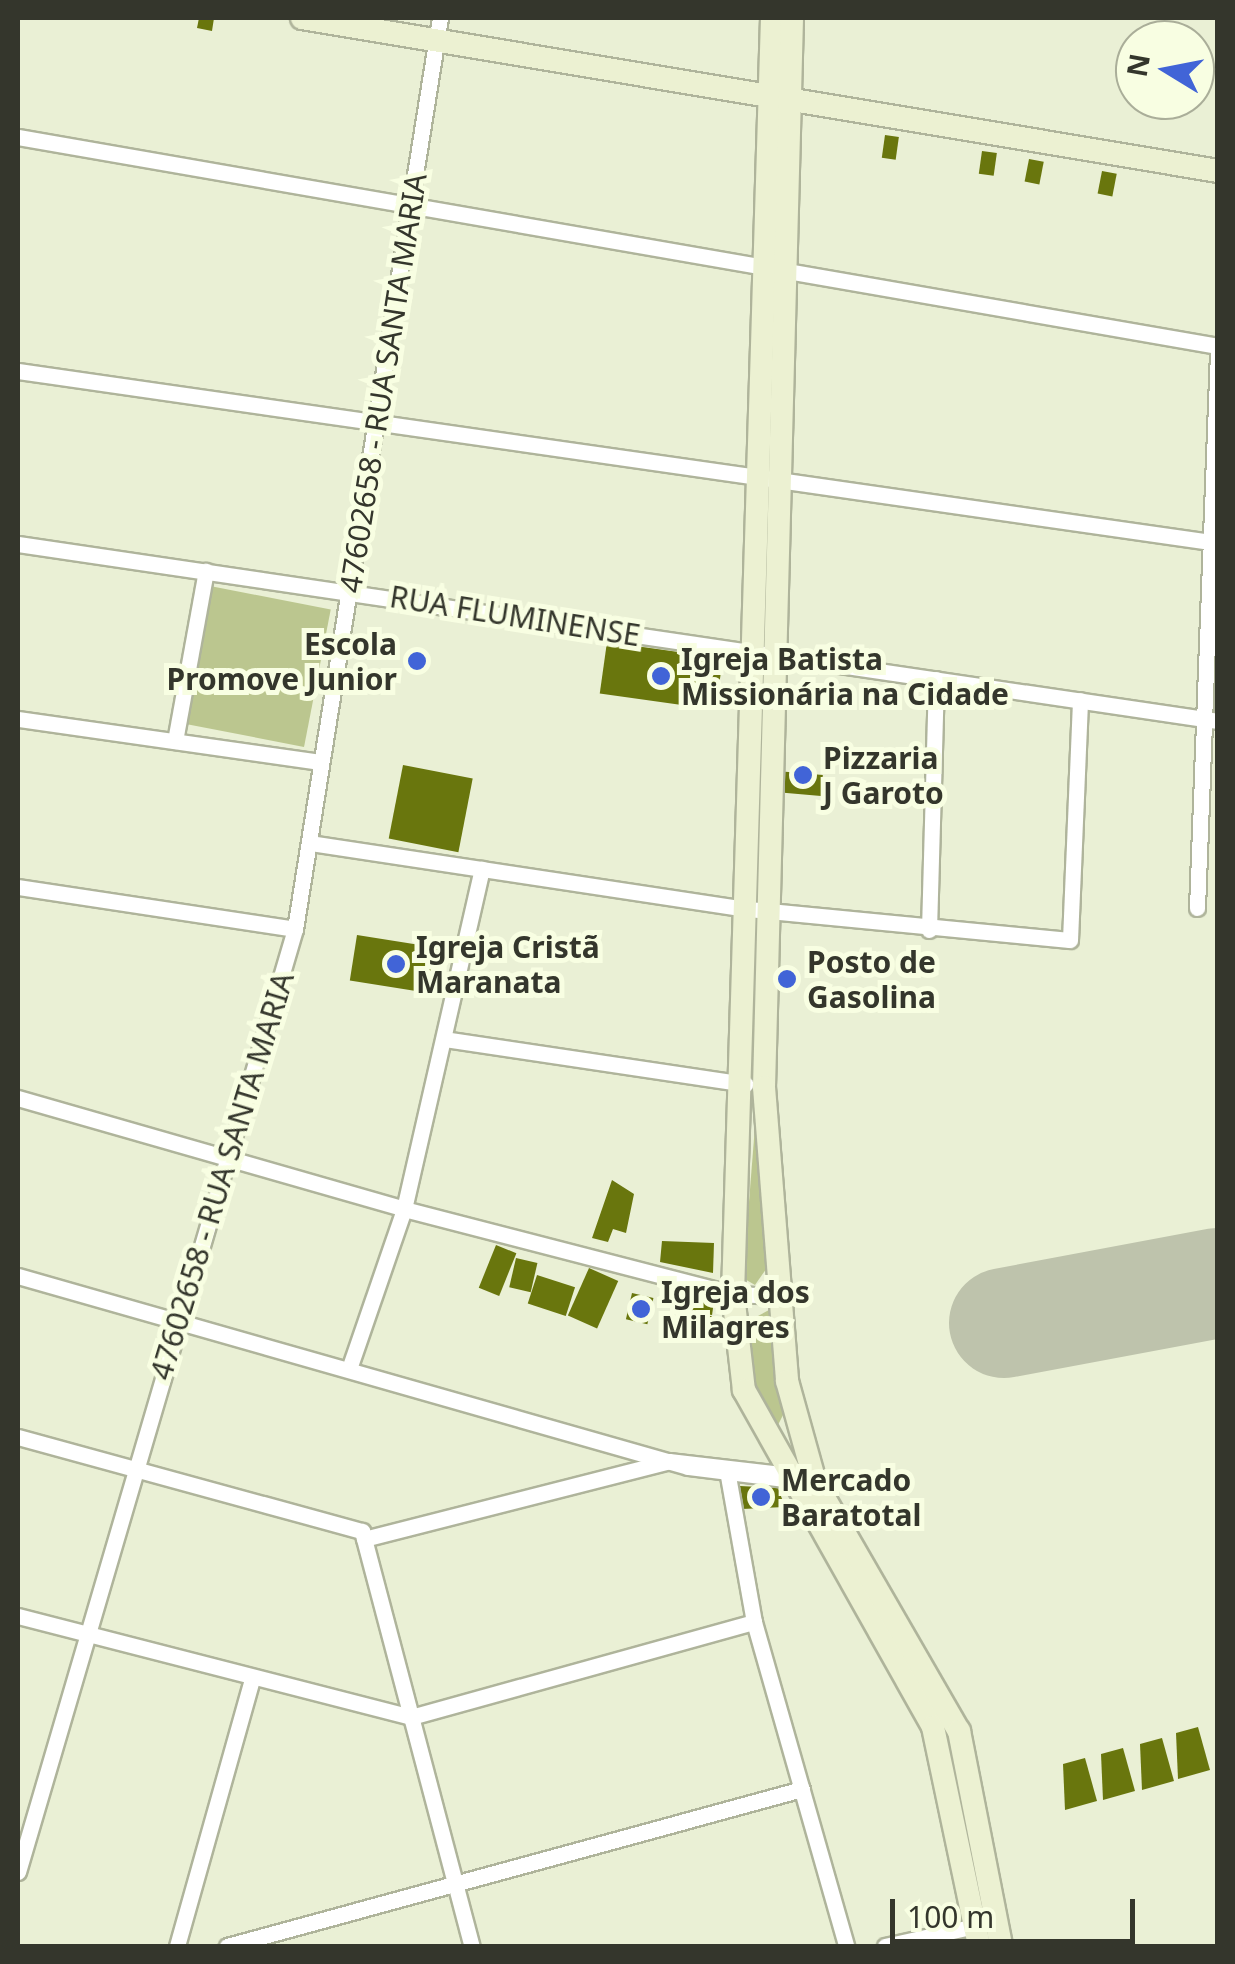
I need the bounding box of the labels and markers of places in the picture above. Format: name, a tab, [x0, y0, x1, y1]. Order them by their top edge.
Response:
place label: Escola Promove Junior	[167, 626, 397, 696]
place label: Igreja Batista Missionária na Cidade	[681, 641, 1009, 712]
marker: Escola Promove Junior	[406, 650, 428, 672]
marker: Igreja Batista Missionária na Cidade	[650, 665, 672, 687]
place label: Pizzaria J Garoto	[823, 740, 944, 810]
marker: Pizzaria J Garoto	[792, 764, 814, 786]
place label: Igreja Cristã Maranata	[416, 929, 600, 1000]
place label: Posto de Gasolina	[807, 944, 936, 1014]
marker: Igreja Cristã Maranata	[385, 953, 407, 975]
marker: Posto de Gasolina	[776, 968, 798, 990]
place label: Igreja dos Milagres	[661, 1274, 810, 1344]
marker: Igreja dos Milagres	[630, 1298, 652, 1320]
place label: Mercado Baratotal	[781, 1462, 921, 1532]
marker: Mercado Baratotal	[750, 1486, 772, 1508]

